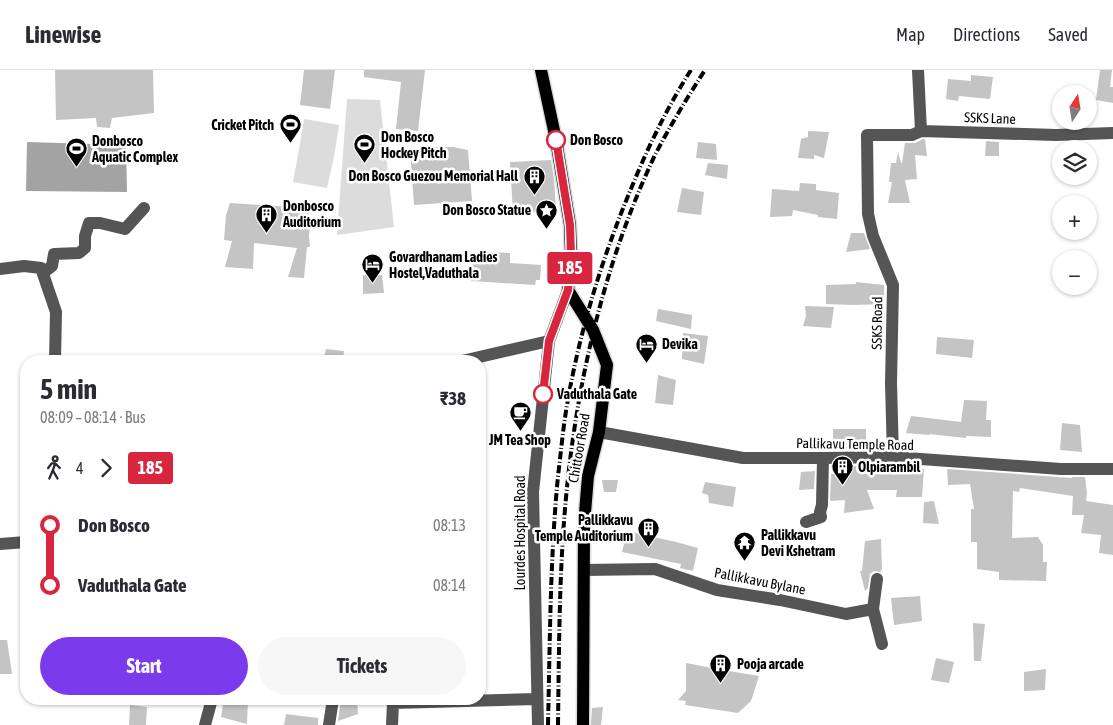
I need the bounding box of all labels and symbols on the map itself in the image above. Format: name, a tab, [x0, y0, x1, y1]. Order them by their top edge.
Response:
north arrow	[1052, 85, 1098, 130]
street label: SSKS Lane	[964, 109, 1016, 127]
sports icon: Cricket Pitch	[278, 113, 302, 144]
place label: Cricket Pitch	[211, 117, 274, 133]
place label: Don Bosco Hockey Pitch	[381, 129, 447, 161]
marker: Don Bosco	[546, 130, 566, 150]
place label: Don Bosco	[570, 132, 623, 148]
place label: Donbosco Aquatic Complex	[91, 133, 178, 165]
sports icon: Don Bosco Hockey Pitch	[353, 133, 377, 164]
sports icon: Donbosco Aquatic Complex	[64, 137, 88, 168]
building icon: Don Bosco Guezou Memorial Hall	[522, 164, 546, 195]
place label: Don Bosco Guezou Memorial Hall	[348, 168, 518, 184]
place label: Donbosco Auditorium	[282, 198, 341, 230]
place icon: Don Bosco Statue	[535, 198, 559, 229]
building icon: Donbosco Auditorium	[255, 202, 279, 233]
place label: Don Bosco Statue	[442, 202, 531, 218]
place label: Govardhanam Ladies Hostel,Vaduthala	[389, 249, 498, 281]
line badge: 185	[541, 252, 599, 284]
hotel icon: Govardhanam Ladies Hostel,Vaduthala	[361, 253, 385, 284]
street label: SSKS Road	[869, 296, 885, 350]
hotel icon: Devika	[634, 332, 658, 363]
place label: Devika	[662, 336, 698, 352]
marker: Vaduthala Gate	[533, 384, 553, 404]
place label: Vaduthala Gate	[556, 386, 637, 402]
cafe icon: JM Tea Shop	[508, 400, 532, 431]
street label: Chittoor Road	[565, 412, 593, 484]
place label: JM Tea Shop	[488, 432, 551, 448]
street label: Pallikavu Temple Road	[796, 435, 914, 453]
building icon: Olpiarambil	[830, 455, 854, 486]
place label: Olpiarambil	[858, 459, 921, 475]
street label: Lourdes Hospital Road	[512, 475, 528, 591]
place label: Pallikkavu Temple Auditorium	[535, 512, 633, 544]
building icon: Pallikkavu Temple Auditorium	[637, 516, 661, 547]
place label: Pallikkavu Devi Kshetram	[761, 527, 835, 559]
temple icon: Pallikkavu Devi Kshetram	[733, 531, 757, 562]
street label: Pallikkavu Bylane	[713, 564, 807, 598]
building icon: Pooja arcade	[709, 652, 733, 683]
place label: Pooja arcade	[737, 656, 804, 672]

